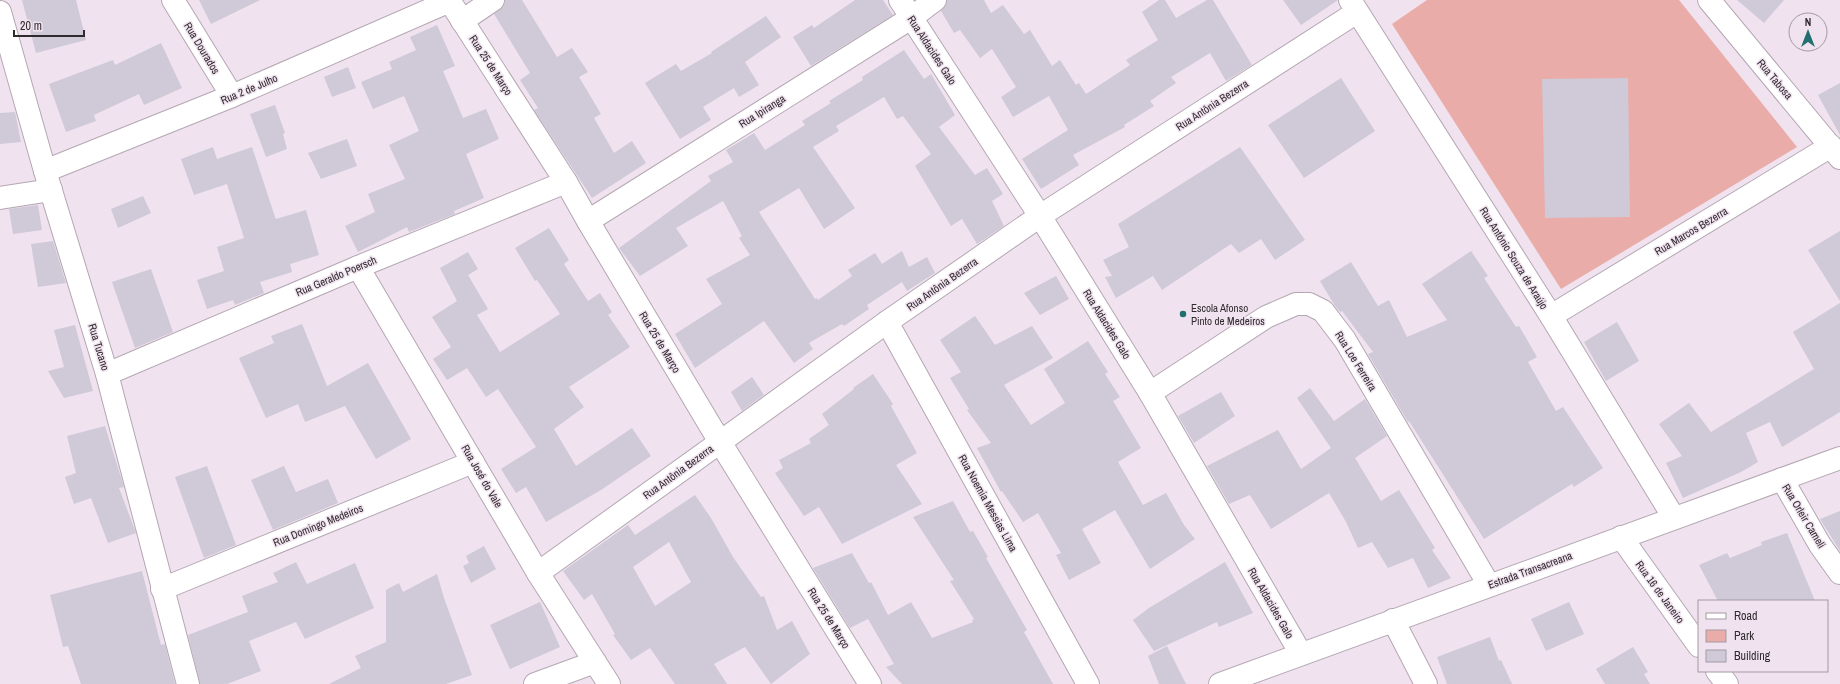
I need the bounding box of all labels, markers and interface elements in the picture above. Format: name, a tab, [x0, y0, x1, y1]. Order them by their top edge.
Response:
scale bar	[14, 12, 84, 38]
north arrow	[1788, 12, 1828, 52]
street label: Rua Aldacides Galo	[904, 13, 960, 87]
text: N	[1805, 15, 1811, 29]
text: 20 m	[20, 18, 42, 34]
street label: Rua Dourados	[181, 19, 223, 77]
street label: Rua 25 de Março	[466, 32, 516, 98]
street label: Rua Tabosa	[1754, 56, 1796, 102]
street label: Rua 2 de Julho	[218, 71, 280, 107]
street label: Rua Antônia Bezerra	[1173, 76, 1251, 134]
street label: Rua Ipiranga	[736, 91, 788, 131]
street label: Rua Antônio Souza de Araújo	[1477, 204, 1551, 312]
street label: Rua Marcos Bezerra	[1652, 204, 1730, 258]
street label: Rua Geraldo Poersch	[293, 253, 379, 299]
street label: Rua Antônia Bezerra	[904, 254, 980, 314]
street label: Rua Aldacides Galo	[1080, 286, 1134, 362]
place label: Escola Afonso Pinto de Medeiros	[1191, 301, 1265, 328]
street label: Rua 25 de Março	[636, 309, 684, 375]
marker: Escola Afonso Pinto de Medeiros	[1178, 309, 1188, 319]
street label: Rua Tucano	[85, 322, 113, 372]
street label: Rua Loe Ferreira	[1332, 328, 1380, 394]
street label: Rua José do Vale	[458, 442, 506, 510]
street label: Rua Antônia Bezerra	[640, 442, 716, 502]
street label: Rua Noemia Messias Lima	[955, 452, 1021, 554]
street label: Rua Orleir Cameli	[1779, 481, 1829, 551]
street label: Rua Domingo Medeiros	[271, 500, 365, 549]
street label: Estrada Transacreana	[1486, 548, 1574, 592]
street label: Rua 16 de Janeiro	[1633, 558, 1687, 626]
street label: Rua Aldacides Galo	[1245, 565, 1297, 641]
street label: Rua 25 de Março	[805, 585, 853, 651]
legend	[1698, 600, 1828, 672]
text: Road	[1734, 608, 1758, 624]
text: Park	[1734, 628, 1754, 644]
text: Building	[1734, 648, 1771, 664]

